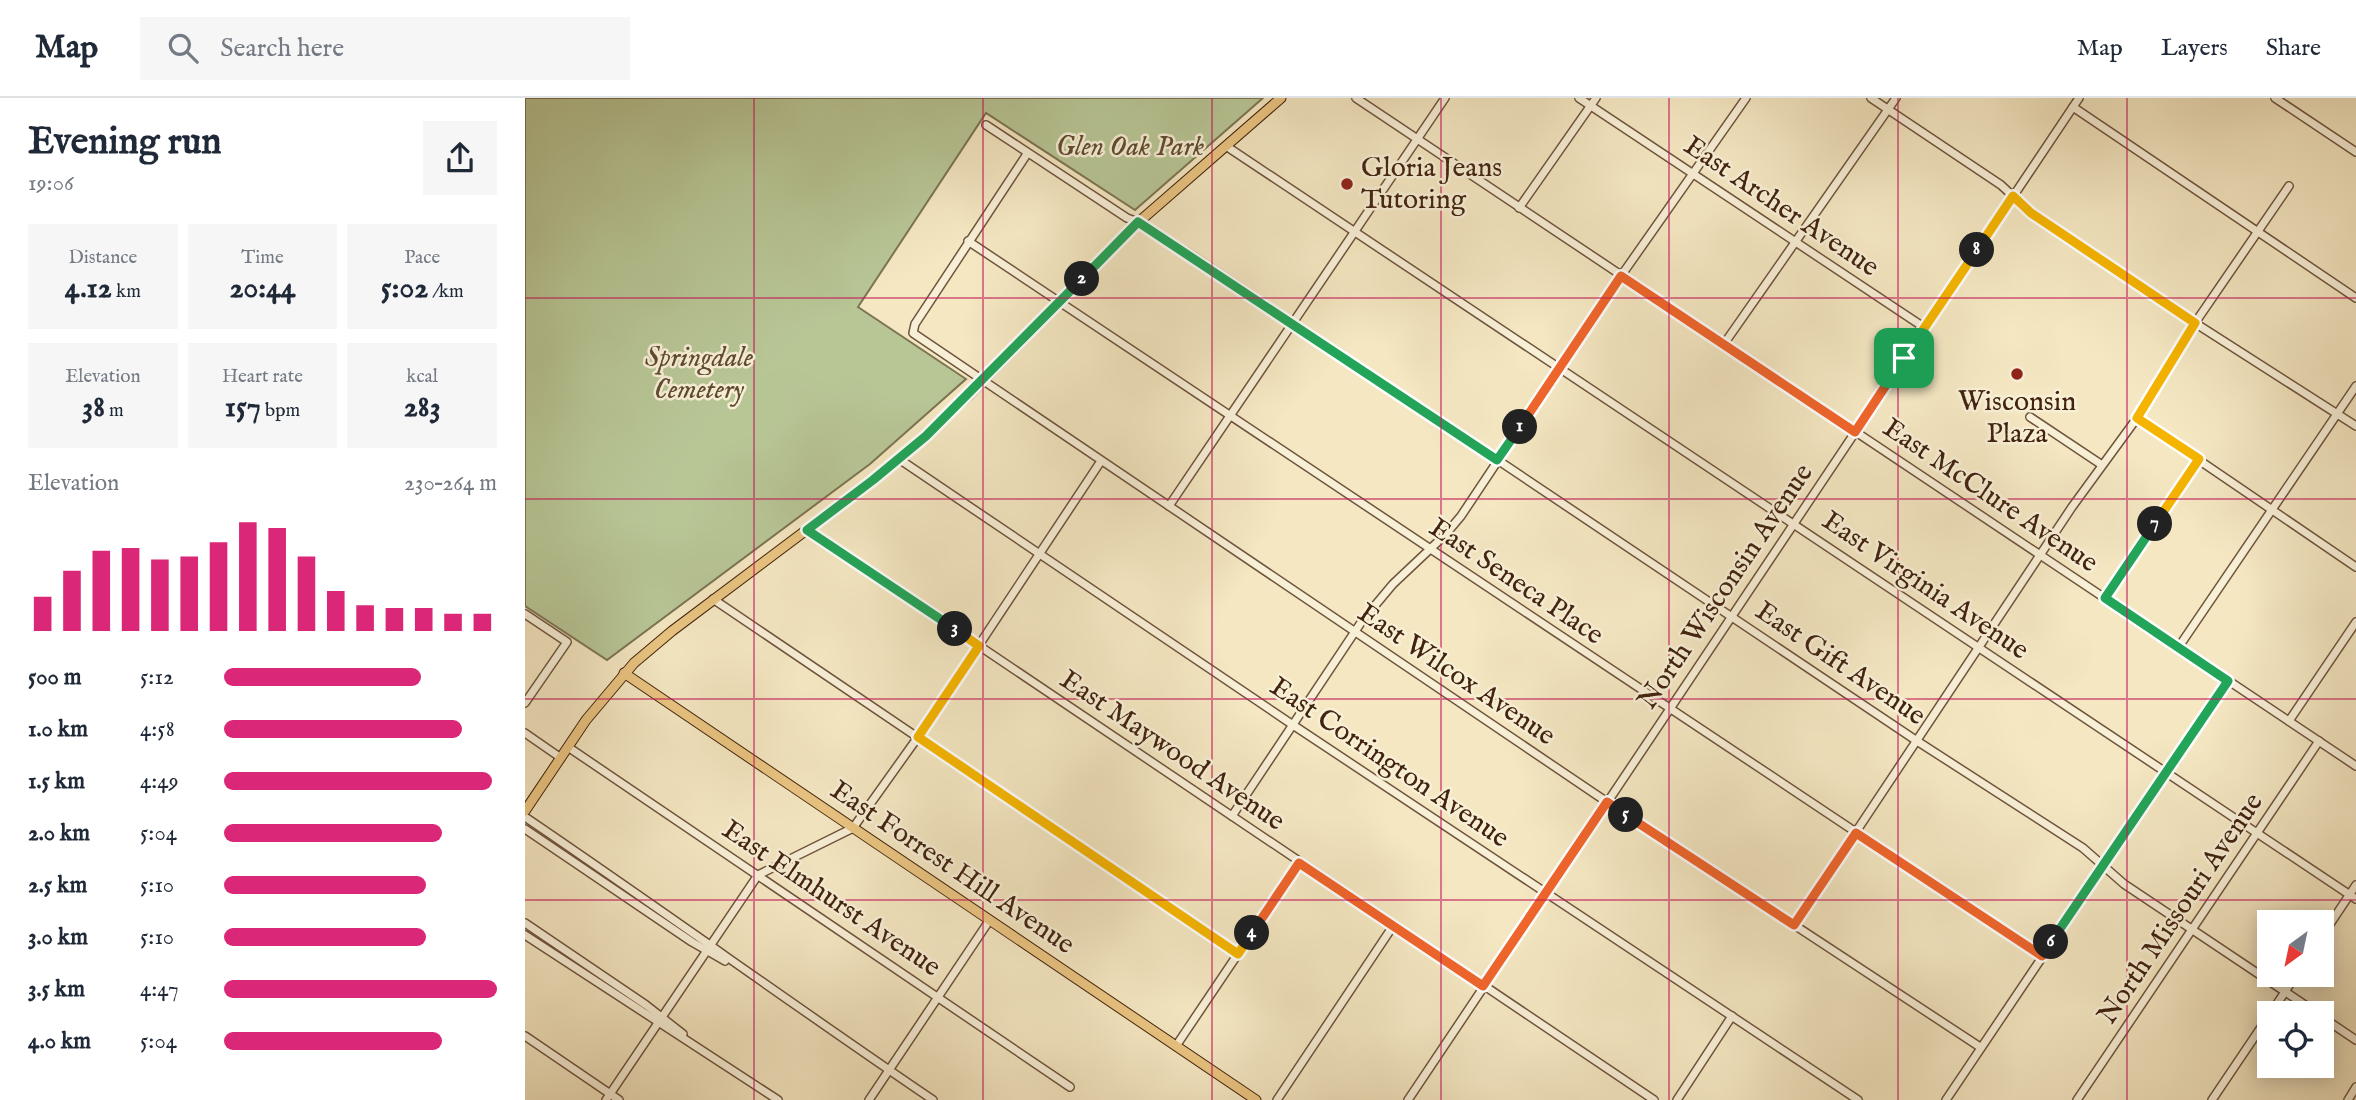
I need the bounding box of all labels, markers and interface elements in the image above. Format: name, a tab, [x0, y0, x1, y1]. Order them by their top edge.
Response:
search box	[140, 17, 630, 80]
text: Map	[35, 27, 98, 69]
icon: search	[164, 29, 202, 67]
text: Search here	[220, 32, 344, 65]
text: Map	[2077, 33, 2123, 64]
text: Layers	[2161, 33, 2228, 64]
text: Share	[2266, 33, 2321, 64]
text: Evening run	[28, 119, 222, 167]
button: share	[423, 121, 497, 195]
street label: East Archer Avenue	[1677, 129, 1885, 285]
park label: Glen Oak Park	[1056, 130, 1204, 165]
place label: Gloria Jeans Tutoring	[1361, 151, 1502, 218]
text: 19:06	[28, 169, 74, 198]
marker: Gloria Jeans Tutoring	[1339, 176, 1355, 192]
pin: 8	[1959, 232, 1995, 268]
text: 8	[1973, 237, 1980, 261]
text: Distance	[68, 246, 137, 270]
text: Time	[241, 246, 284, 270]
text: Pace	[404, 246, 440, 270]
pin: 2	[1065, 262, 1099, 296]
text: 2	[1077, 266, 1086, 290]
text: 4.12	[65, 270, 112, 308]
text: 20:44	[229, 270, 296, 308]
text: 5:02	[381, 270, 428, 308]
text: km	[112, 280, 141, 304]
text: /km	[428, 280, 464, 304]
pin	[1874, 328, 1934, 388]
icon: arrive	[1885, 339, 1923, 377]
park label: Springdale Cemetery	[645, 341, 754, 408]
text: Elevation	[65, 365, 141, 389]
text: Heart rate	[222, 365, 303, 389]
text: kcal	[406, 365, 438, 389]
marker: Wisconsin Plaza	[2009, 366, 2025, 382]
place label: Wisconsin Plaza	[1958, 385, 2076, 452]
text: 38	[82, 389, 105, 427]
text: 157	[225, 389, 261, 427]
text: 283	[404, 389, 441, 427]
text: m	[105, 399, 124, 423]
text: bpm	[261, 399, 300, 423]
pin: 1	[1503, 410, 1537, 444]
street label: East McClure Avenue	[1876, 411, 2104, 581]
text: 1	[1516, 414, 1523, 438]
street label: North Wisconsin Avenue	[1631, 457, 1821, 717]
text: Elevation	[28, 469, 119, 498]
text: 230–264 m	[404, 469, 497, 498]
street label: East Virginia Avenue	[1815, 504, 2035, 668]
pin: 7	[2137, 506, 2173, 542]
street label: East Seneca Place	[1422, 511, 1610, 653]
text: 7	[2150, 511, 2159, 535]
street label: East Gift Avenue	[1748, 594, 1932, 734]
street label: East Wilcox Avenue	[1350, 596, 1562, 754]
pin: 3	[937, 612, 973, 646]
text: 3	[951, 616, 958, 640]
text: 500 m	[28, 663, 82, 692]
text: 5:12	[140, 663, 174, 692]
street label: East Maywood Avenue	[1053, 663, 1291, 839]
street label: East Corrington Avenue	[1263, 670, 1516, 856]
text: 1.0 km	[28, 715, 88, 744]
text: 4:58	[140, 715, 175, 744]
text: 1.5 km	[28, 767, 85, 796]
text: 4:49	[140, 767, 179, 796]
street label: East Forrest Hill Avenue	[823, 773, 1081, 963]
street label: North Missouri Avenue	[2090, 786, 2272, 1031]
pin: 5	[1609, 798, 1643, 832]
text: 5	[1622, 802, 1629, 826]
street label: East Elmhurst Avenue	[715, 813, 947, 985]
text: 2.0 km	[28, 819, 90, 848]
text: 5:04	[140, 819, 177, 848]
text: 2.5 km	[28, 871, 87, 900]
text: 5:10	[140, 871, 174, 900]
north arrow	[2257, 910, 2335, 987]
map controls	[2257, 910, 2334, 1078]
pin: 4	[1235, 916, 1269, 950]
text: 4	[1247, 920, 1256, 944]
text: 3.0 km	[28, 923, 88, 952]
text: 5:10	[140, 923, 174, 952]
pin: 6	[2033, 924, 2069, 960]
text: 6	[2046, 929, 2055, 953]
text: 3.5 km	[28, 975, 85, 1004]
text: 4:47	[140, 975, 179, 1004]
button: locate	[2257, 1001, 2334, 1078]
text: 4.0 km	[28, 1027, 91, 1056]
text: 5:04	[140, 1027, 177, 1056]

